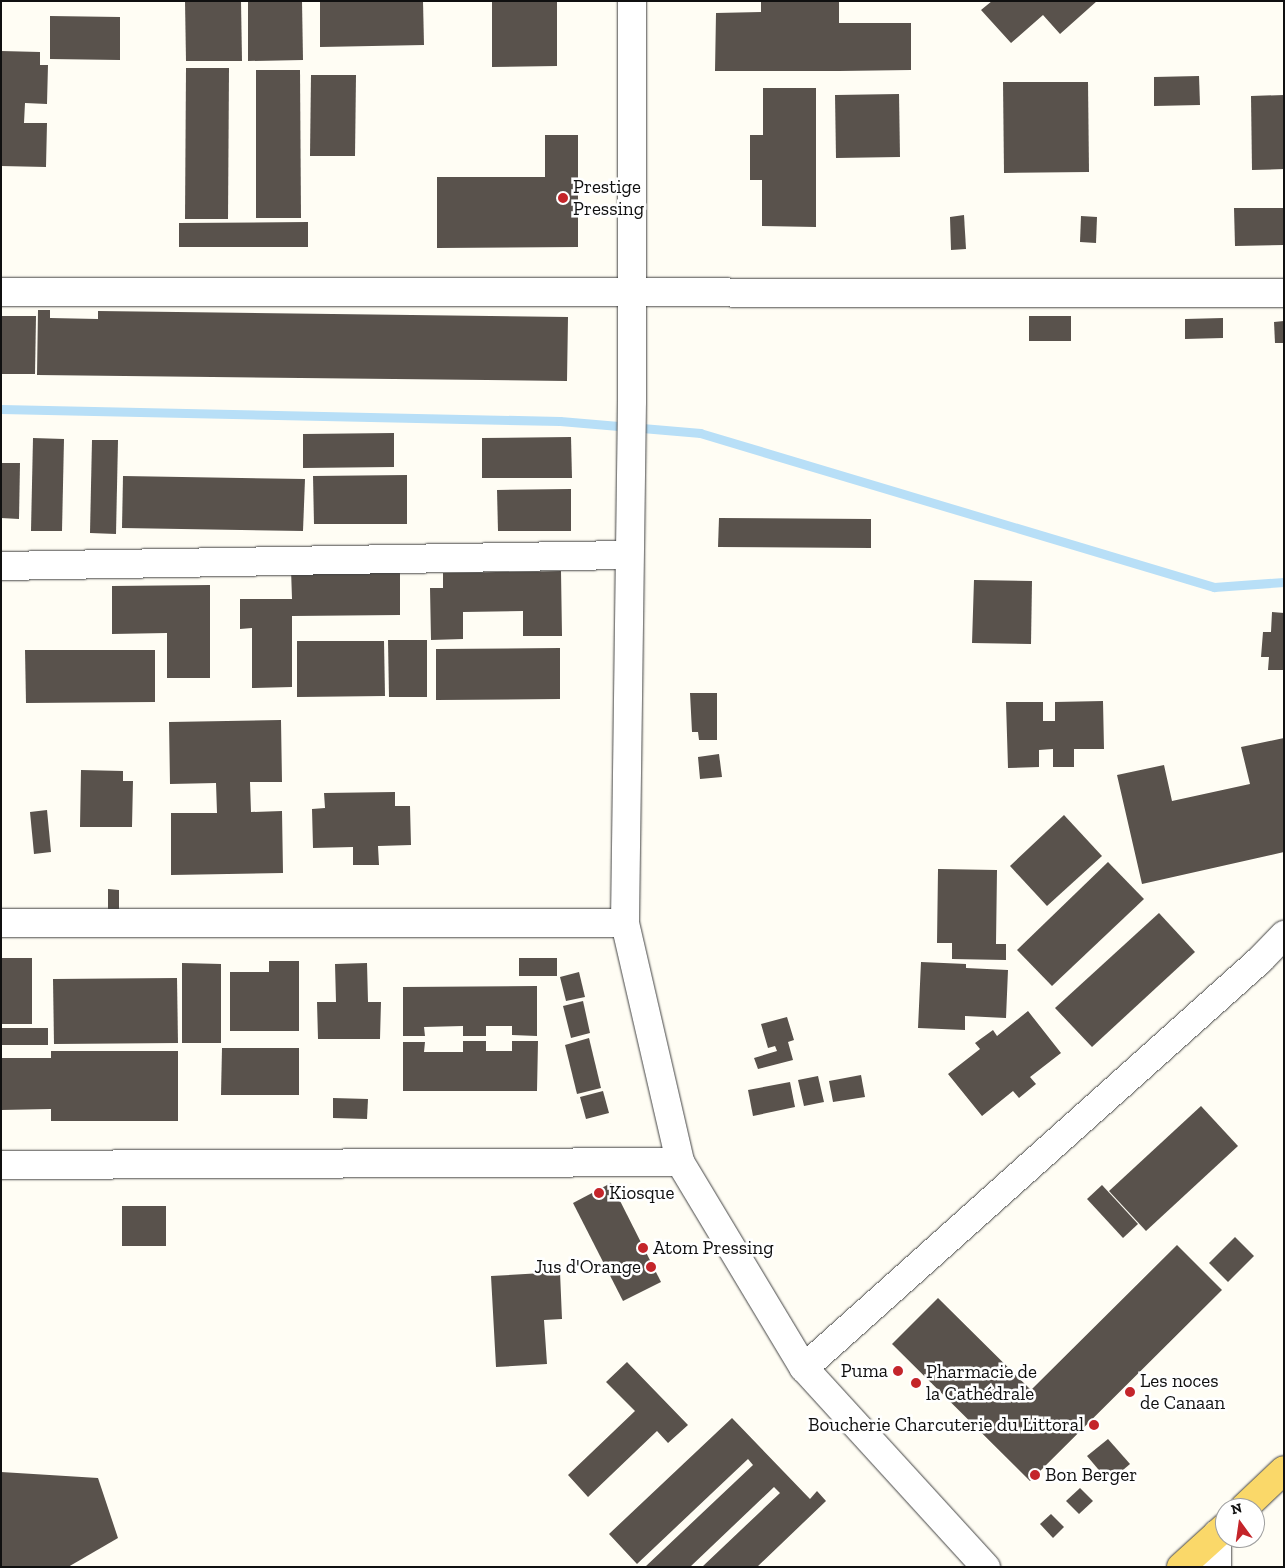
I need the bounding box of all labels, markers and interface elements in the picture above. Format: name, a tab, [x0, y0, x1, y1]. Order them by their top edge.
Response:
place label: Prestige Pressing	[573, 176, 644, 220]
marker: Prestige Pressing	[557, 192, 569, 204]
place label: Kiosque	[609, 1182, 674, 1204]
marker: Kiosque	[593, 1187, 605, 1199]
place label: Atom Pressing	[653, 1237, 774, 1259]
marker: Atom Pressing	[637, 1242, 649, 1254]
place label: Jus d'Orange	[534, 1256, 641, 1278]
marker: Jus d'Orange	[645, 1261, 657, 1273]
place label: Puma	[841, 1360, 888, 1382]
place label: Pharmacie de la Cathédrale	[926, 1361, 1037, 1405]
marker: Puma	[892, 1365, 904, 1377]
place label: Les noces de Canaan	[1140, 1370, 1225, 1414]
marker: Pharmacie de la Cathédrale	[910, 1377, 922, 1389]
marker: Les noces de Canaan	[1124, 1386, 1136, 1398]
place label: Boucherie Charcuterie du Littoral	[808, 1414, 1084, 1436]
marker: Boucherie Charcuterie du Littoral	[1088, 1419, 1100, 1431]
place label: Bon Berger	[1045, 1464, 1137, 1486]
marker: Bon Berger	[1029, 1469, 1041, 1481]
north arrow	[1215, 1498, 1265, 1548]
text: N	[1229, 1499, 1244, 1518]

